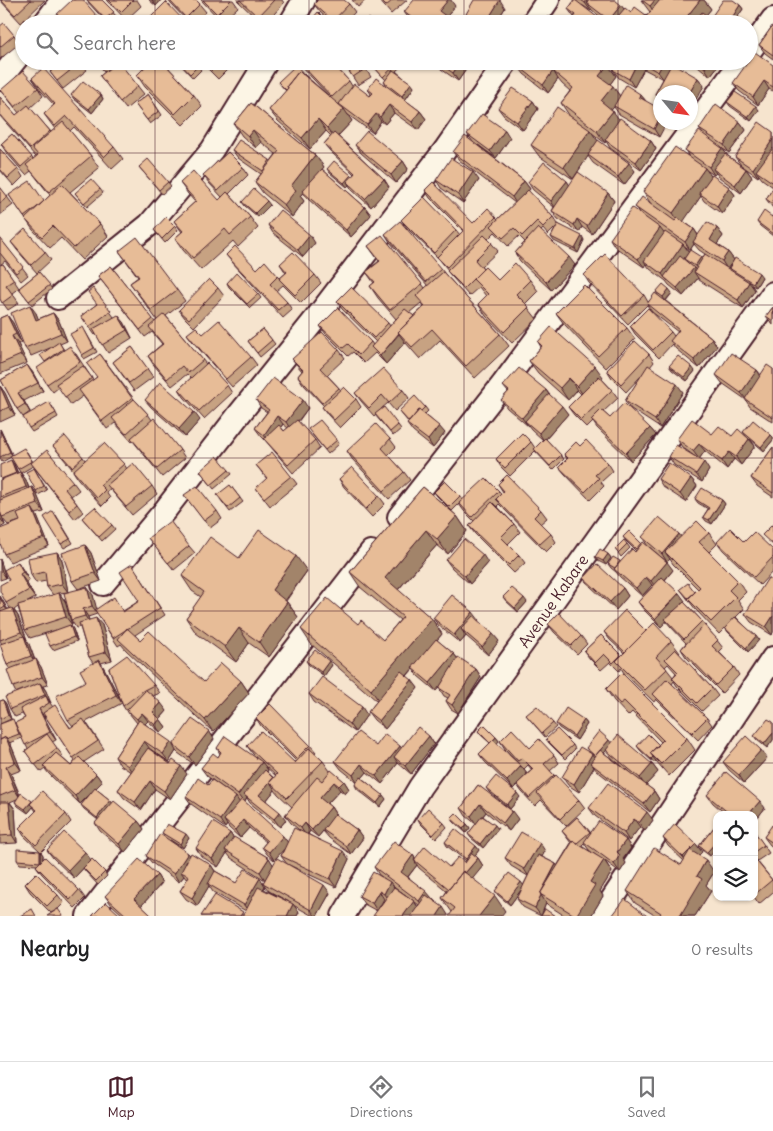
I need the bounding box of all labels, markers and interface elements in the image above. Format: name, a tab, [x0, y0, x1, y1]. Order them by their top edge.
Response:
search box	[15, 15, 758, 70]
icon: search	[33, 29, 61, 57]
text: Search here	[73, 31, 176, 55]
north arrow	[653, 85, 698, 130]
street label: Avenue Kabare	[514, 551, 592, 651]
map controls	[713, 811, 758, 901]
button: locate	[713, 811, 758, 856]
button: layers	[713, 856, 758, 901]
text: Nearby	[20, 935, 90, 962]
text: 0 results	[691, 939, 753, 959]
tab: Map	[107, 1073, 135, 1121]
tab: Directions	[350, 1073, 413, 1121]
tab: Saved	[627, 1073, 666, 1121]

